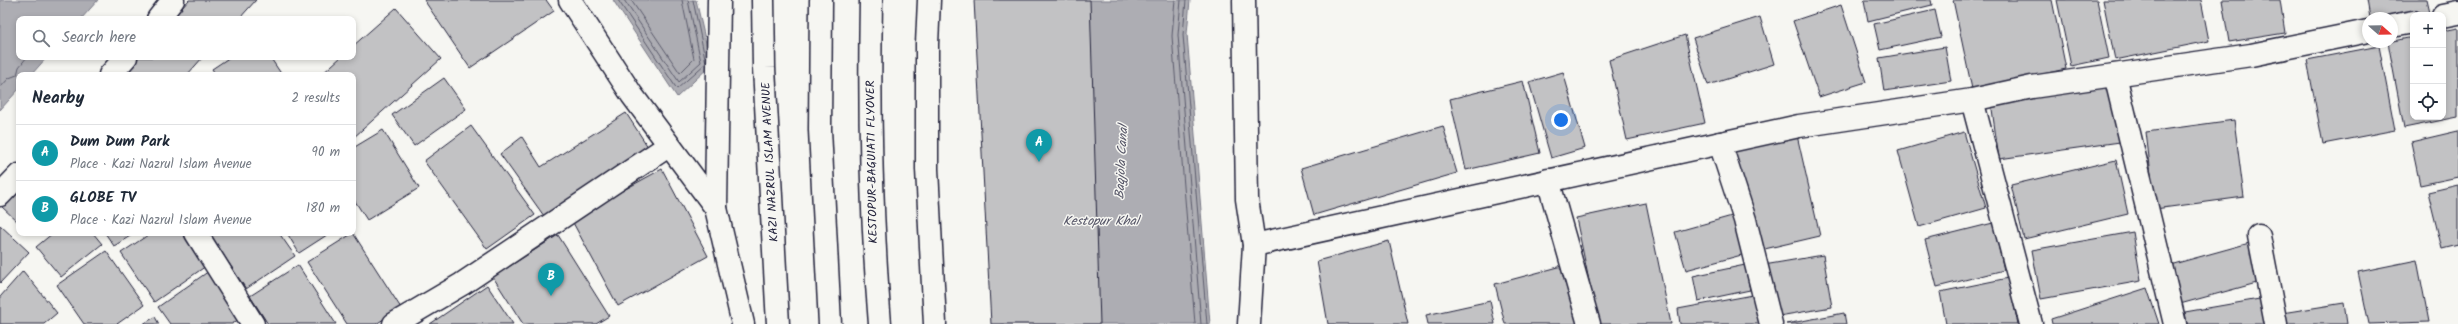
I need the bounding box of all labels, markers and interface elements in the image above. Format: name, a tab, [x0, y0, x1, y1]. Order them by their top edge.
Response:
north arrow	[2362, 12, 2398, 48]
map controls	[2410, 12, 2446, 120]
button: +	[2410, 12, 2446, 48]
search box	[16, 16, 356, 60]
text: Search here	[62, 26, 136, 50]
icon: search	[30, 27, 52, 49]
button: −	[2410, 48, 2446, 84]
street label: KESTOPUR-BAGUIATI FLYOVER	[861, 80, 883, 244]
street label: KAZI NAZRUL ISLAM AVENUE	[756, 81, 784, 242]
button: locate	[2410, 84, 2446, 120]
text: Nearby	[32, 85, 84, 112]
text: 2 results	[292, 88, 340, 109]
your location	[1551, 110, 1571, 130]
water label: Bagjola Canal	[1110, 122, 1135, 200]
pin: A	[1026, 129, 1052, 162]
text: Dum Dum Park	[70, 130, 169, 154]
text: A	[41, 142, 49, 163]
text: 90 m	[312, 142, 340, 163]
text: Place · Kazi Nazrul Islam Avenue	[70, 154, 252, 175]
text: GLOBE TV	[70, 186, 136, 210]
text: B	[41, 198, 49, 219]
text: 180 m	[306, 198, 340, 219]
text: Place · Kazi Nazrul Islam Avenue	[70, 210, 252, 231]
water label: Kestopur Khal	[1063, 211, 1142, 232]
pin: B	[538, 263, 564, 296]

